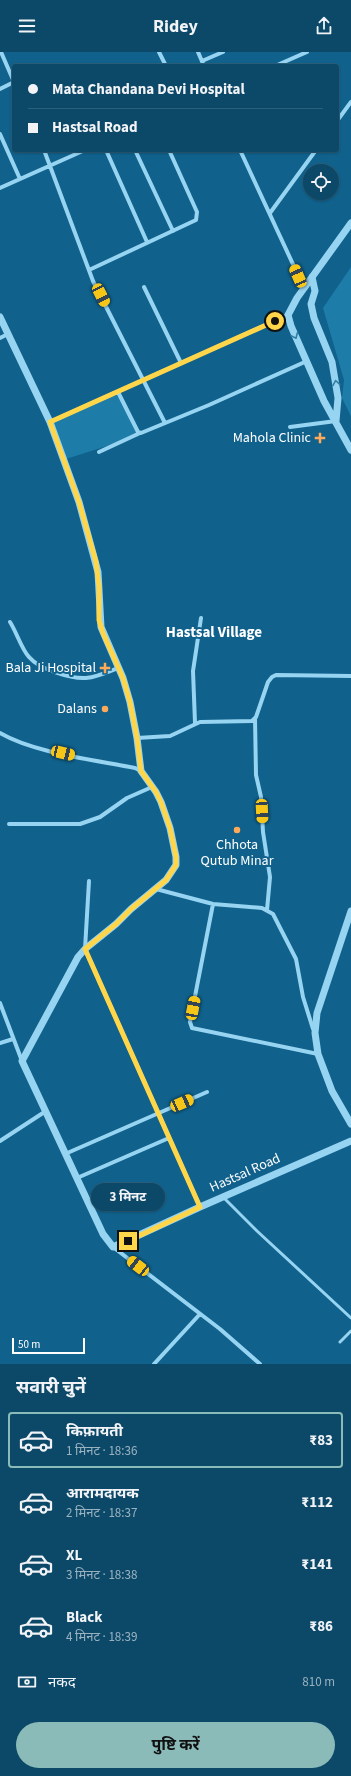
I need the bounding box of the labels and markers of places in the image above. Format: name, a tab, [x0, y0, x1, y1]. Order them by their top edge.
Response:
place label: Mahola Clinic	[233, 428, 312, 448]
marker: Mahola Clinic	[314, 432, 326, 444]
place label: Bala Ji Hospital	[6, 658, 96, 678]
marker: Bala Ji Hospital	[99, 662, 111, 674]
place label: Dalans	[57, 699, 97, 719]
marker: Dalans	[100, 704, 110, 714]
marker: Chhota Qutub Minar	[232, 825, 242, 835]
place label: Chhota Qutub Minar	[201, 835, 274, 871]

